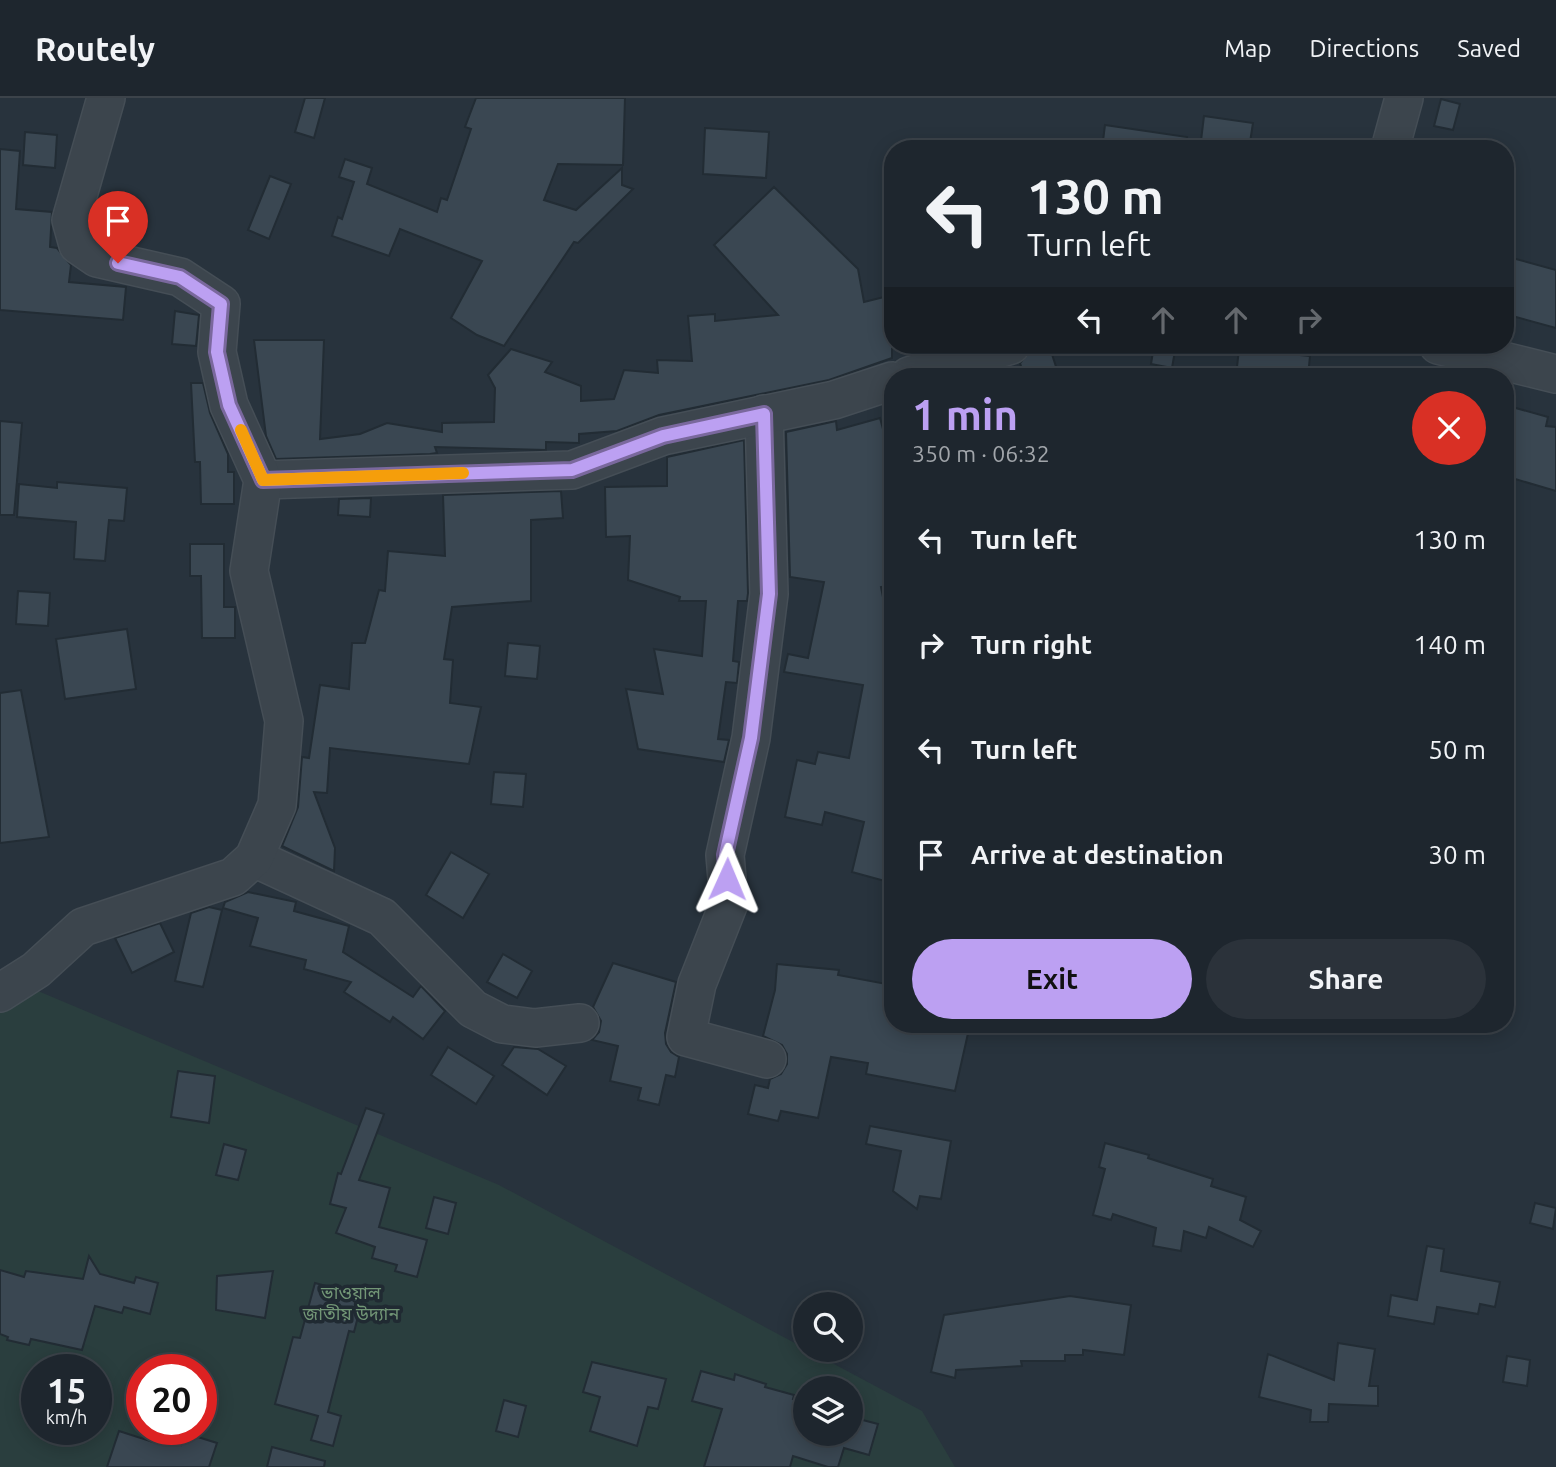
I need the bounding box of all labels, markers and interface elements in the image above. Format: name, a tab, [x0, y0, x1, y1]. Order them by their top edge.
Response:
text: Routely	[35, 30, 155, 67]
text: Map	[1224, 35, 1271, 62]
text: Directions	[1309, 35, 1419, 62]
text: Saved	[1457, 35, 1521, 62]
icon: left	[912, 168, 1003, 259]
text: 130 m	[1027, 168, 1164, 223]
pin	[88, 191, 148, 263]
icon: arrive	[99, 202, 137, 240]
text: Turn left	[1027, 226, 1151, 262]
icon: left	[1071, 301, 1109, 339]
icon: ahead	[1144, 301, 1182, 339]
icon: ahead	[1217, 301, 1255, 339]
icon: right	[1290, 301, 1328, 339]
text: 1 min	[912, 391, 1018, 438]
button: close	[1412, 391, 1486, 465]
text: 350 m · 06:32	[912, 441, 1050, 466]
icon: left	[912, 521, 950, 559]
text: Turn left	[971, 525, 1077, 554]
text: 130 m	[1414, 525, 1486, 554]
icon: right	[912, 626, 950, 664]
text: Turn right	[971, 630, 1092, 659]
text: 140 m	[1414, 630, 1486, 659]
icon: left	[912, 731, 950, 769]
text: Turn left	[971, 735, 1077, 764]
text: 50 m	[1428, 735, 1486, 764]
icon: arrive	[912, 836, 950, 874]
text: Arrive at destination	[971, 840, 1224, 869]
text: 30 m	[1428, 840, 1486, 869]
position arrow	[690, 842, 764, 916]
button: Exit	[912, 939, 1192, 1019]
button: Share	[1206, 939, 1486, 1019]
park label: ভাওয়াল জাতীয় উদ্যান	[302, 1282, 400, 1323]
map controls	[793, 1292, 863, 1446]
button: search	[793, 1292, 863, 1362]
speed limit sign: 20	[126, 1354, 217, 1445]
text: 15	[47, 1370, 86, 1410]
button: layers	[793, 1376, 863, 1446]
text: km/h	[46, 1407, 87, 1427]

